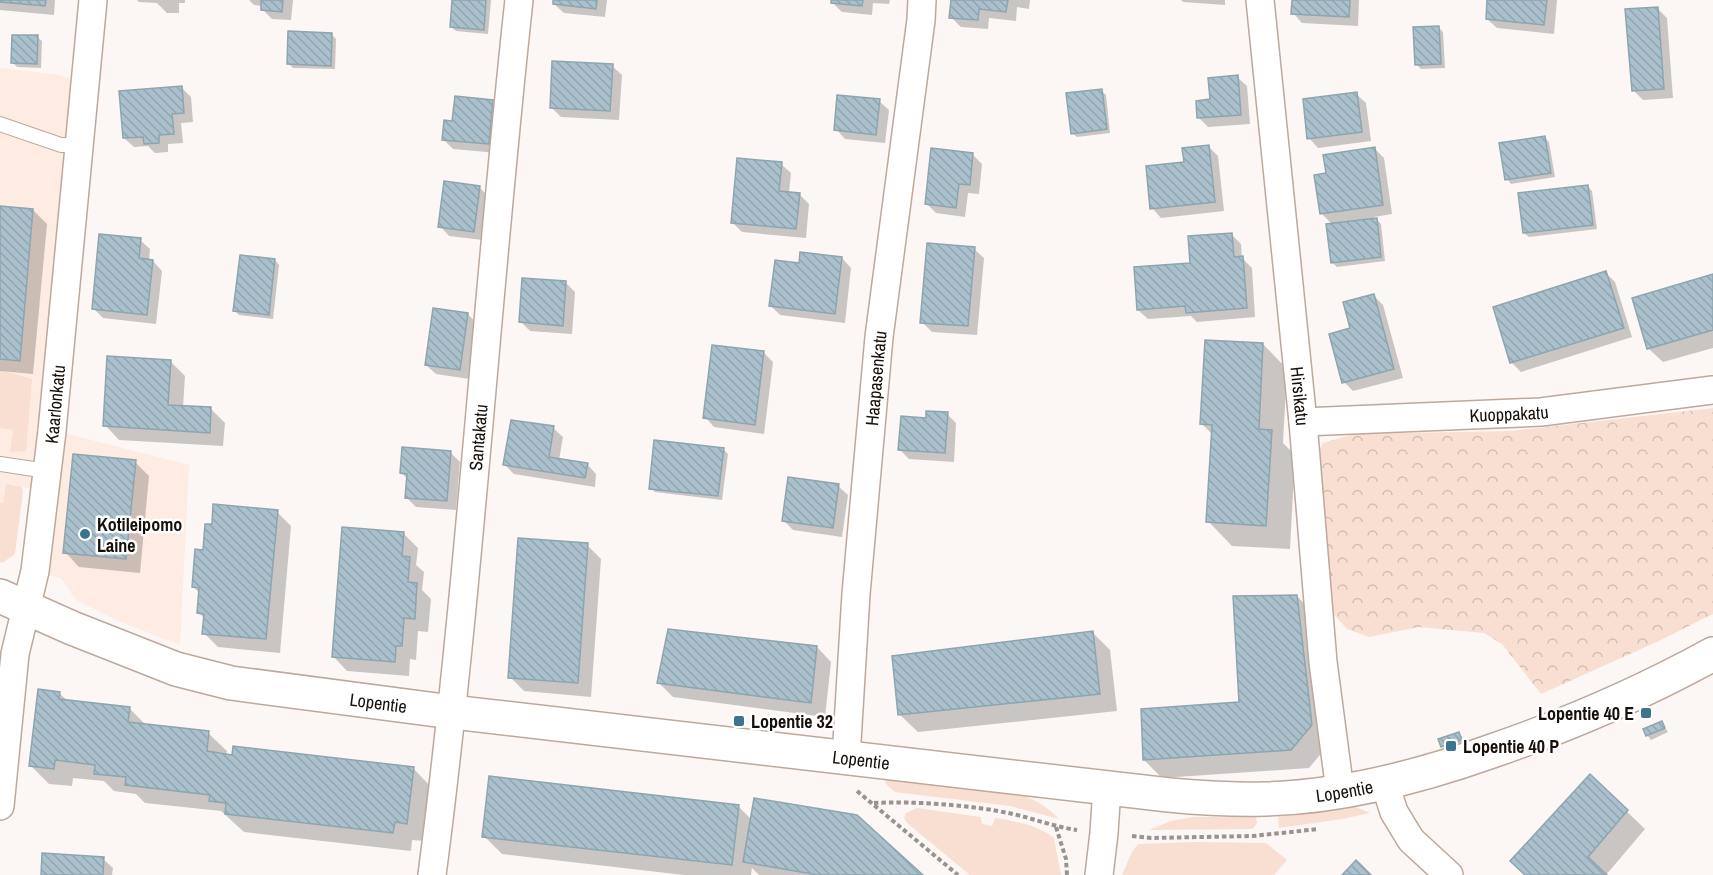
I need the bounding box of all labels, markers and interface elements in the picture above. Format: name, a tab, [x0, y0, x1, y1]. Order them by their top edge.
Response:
street label: Haapasenkatu	[859, 329, 892, 427]
street label: Kaarlonkatu	[38, 364, 71, 445]
street label: Hirsikatu	[1285, 365, 1316, 427]
street label: Kuoppakatu	[1469, 399, 1550, 427]
street label: Santakatu	[462, 403, 493, 472]
place label: Kotileipomo Laine	[97, 512, 182, 558]
marker: Kotileipomo Laine	[78, 527, 92, 541]
street label: Lopentie	[348, 686, 409, 718]
place label: Lopentie 40 E	[1538, 701, 1634, 726]
marker: Lopentie 40 E	[1639, 706, 1653, 720]
place label: Lopentie 32	[751, 709, 833, 734]
marker: Lopentie 32	[732, 714, 746, 728]
place label: Lopentie 40 P	[1463, 734, 1559, 759]
marker: Lopentie 40 P	[1444, 739, 1458, 753]
street label: Lopentie	[831, 744, 891, 775]
street label: Lopentie	[1314, 773, 1375, 808]

